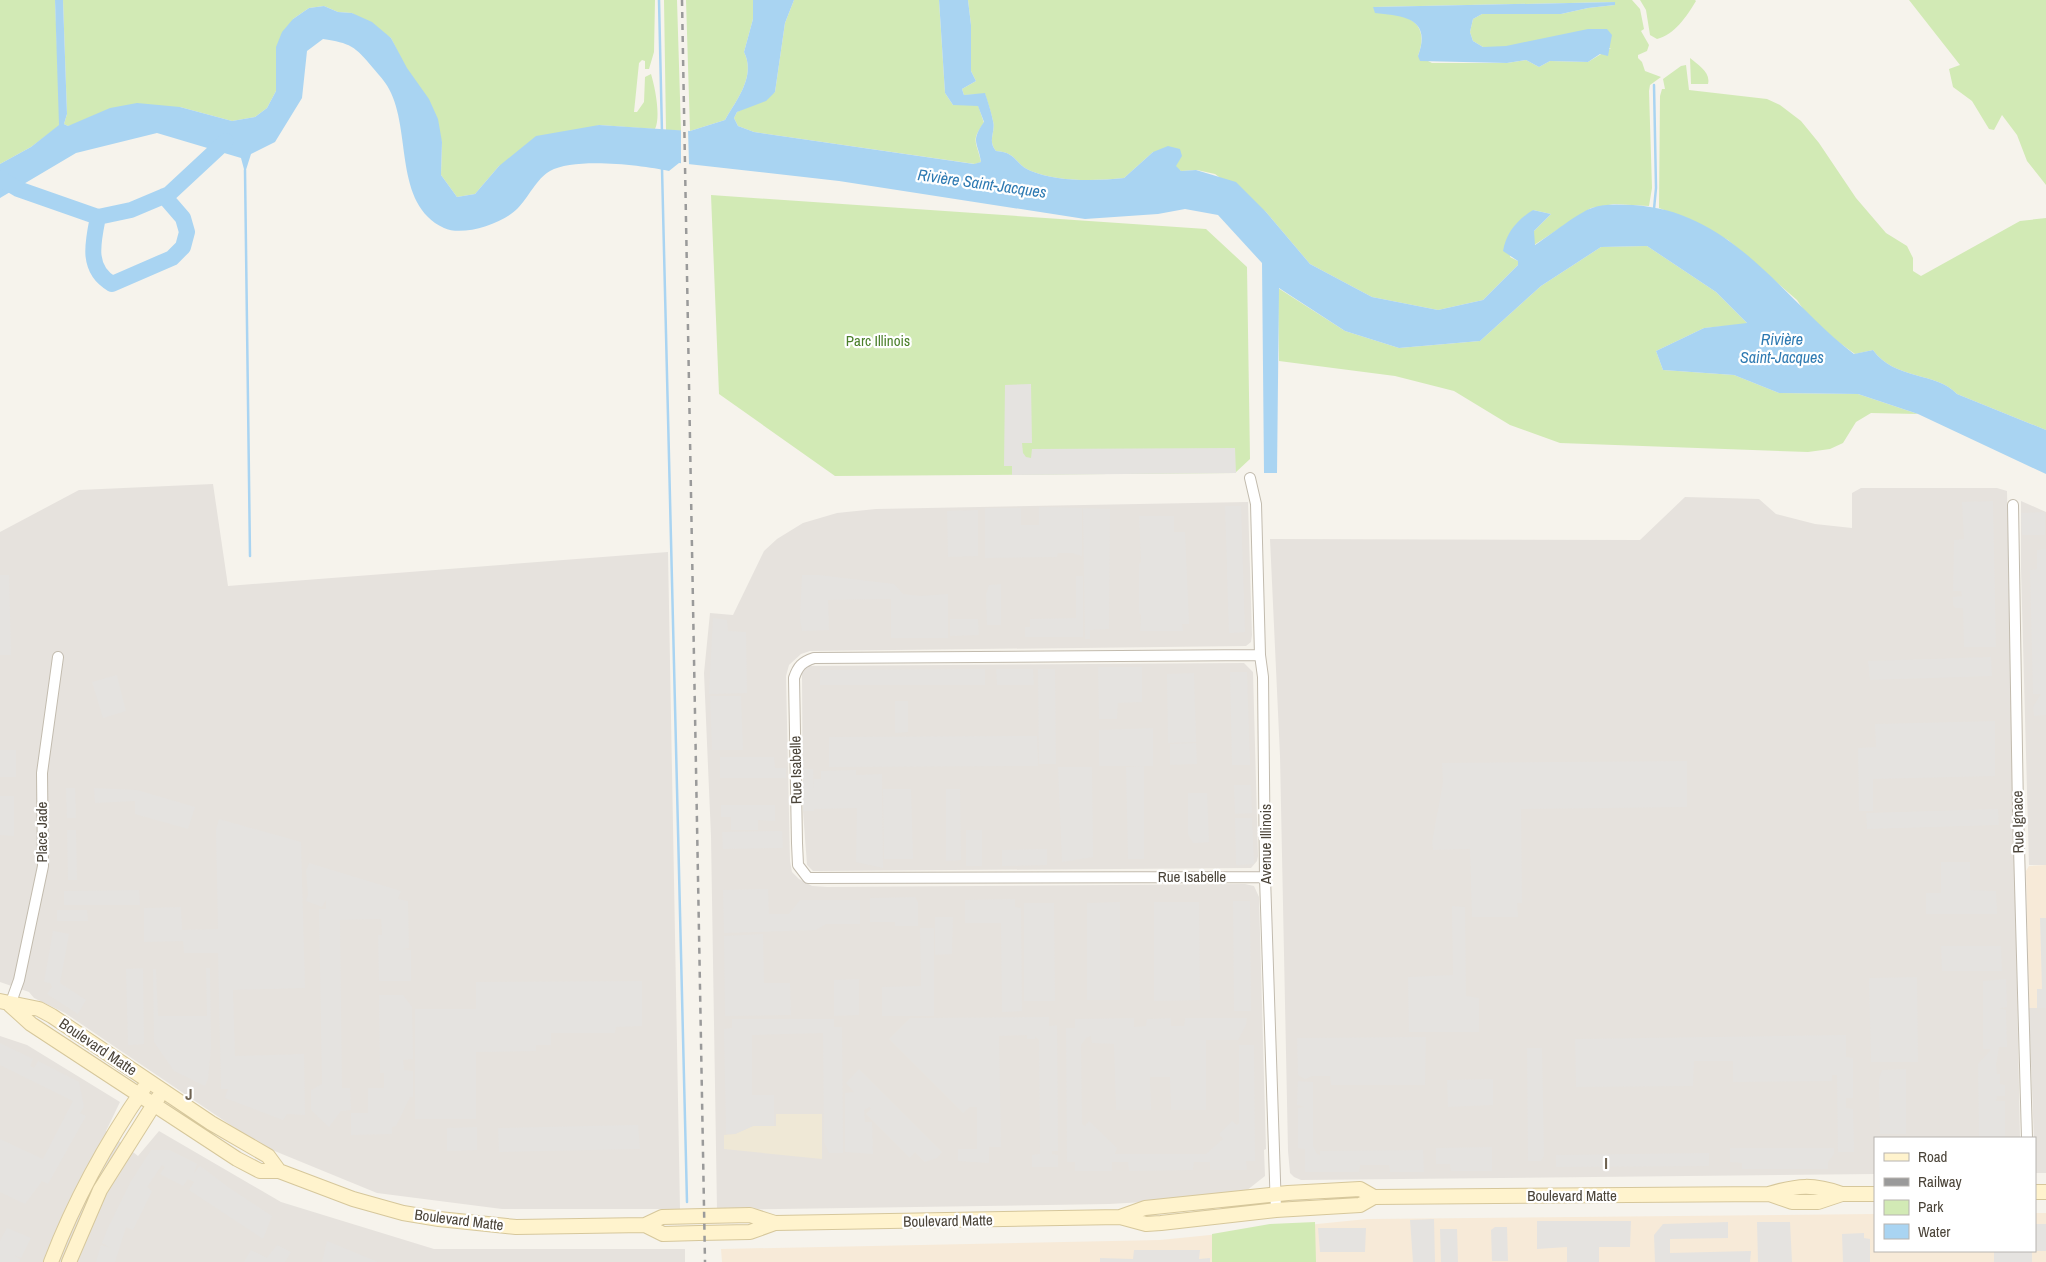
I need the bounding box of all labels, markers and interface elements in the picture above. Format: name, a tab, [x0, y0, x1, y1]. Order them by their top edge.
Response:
water label: Rivière Saint-Jacques	[916, 163, 1048, 203]
water label: Rivière Saint-Jacques	[1740, 328, 1824, 368]
park label: Parc Illinois	[846, 330, 910, 351]
street label: Rue Isabelle	[784, 735, 807, 804]
street label: Rue Ignace	[2006, 790, 2029, 854]
street label: Place Jade	[31, 801, 52, 862]
street label: Avenue Illinois	[1255, 804, 1276, 885]
street label: Rue Isabelle	[1158, 866, 1226, 887]
street label: Boulevard Matte	[55, 1013, 141, 1080]
district label: J	[185, 1083, 193, 1105]
legend	[1874, 1137, 2036, 1252]
text: Road	[1918, 1146, 1947, 1167]
district label: I	[1604, 1152, 1608, 1174]
text: Railway	[1918, 1171, 1963, 1192]
street label: Boulevard Matte	[1527, 1185, 1617, 1206]
text: Park	[1918, 1196, 1944, 1217]
street label: Boulevard Matte	[413, 1204, 505, 1235]
street label: Boulevard Matte	[903, 1209, 993, 1232]
text: Water	[1918, 1221, 1950, 1242]

